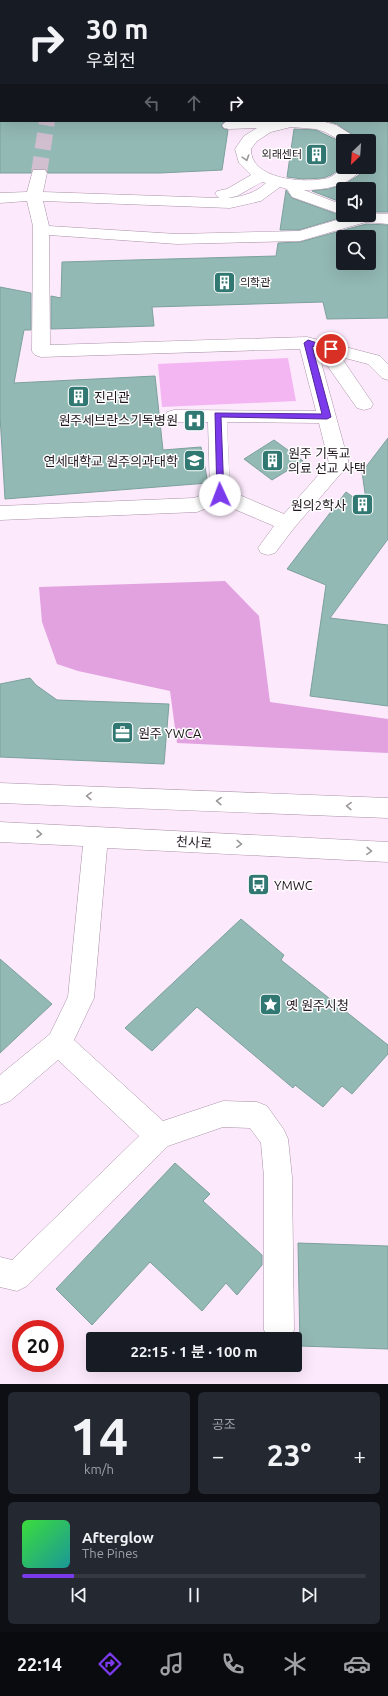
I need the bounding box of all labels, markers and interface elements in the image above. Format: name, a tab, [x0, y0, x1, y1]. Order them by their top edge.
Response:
text: 30 m	[86, 13, 148, 44]
icon: right	[20, 16, 72, 68]
text: 우회전	[86, 50, 136, 70]
icon: left	[141, 92, 163, 114]
icon: ahead	[183, 92, 205, 114]
icon: right	[225, 92, 247, 114]
north arrow	[336, 134, 376, 174]
map controls	[336, 134, 376, 270]
building icon: 외래센터	[304, 141, 330, 167]
place label: 외래센터	[262, 148, 302, 160]
one-way arrow	[241, 155, 250, 162]
button: sound	[336, 182, 376, 222]
button: search	[336, 230, 376, 270]
building icon: 의학관	[212, 269, 238, 295]
place label: 의학관	[240, 276, 270, 288]
pin	[314, 332, 348, 366]
icon: arrive	[320, 338, 342, 360]
building icon: 진리관	[66, 384, 92, 410]
place label: 진리관	[94, 390, 130, 404]
hospital icon: 원주세브란스기독병원	[181, 407, 207, 433]
place label: 원주세브란스기독병원	[58, 413, 178, 427]
place label: 원주 기독교 의료 선교 사택	[288, 446, 366, 475]
building icon: 원주 기독교 의료 선교 사택	[260, 447, 286, 473]
school or university icon: 연세대학교 원주의과대학	[181, 448, 207, 474]
place label: 연세대학교 원주의과대학	[43, 454, 178, 468]
position arrow	[199, 474, 241, 516]
building icon: 원의2학사	[349, 492, 375, 518]
place label: 원의2학사	[291, 498, 346, 512]
office icon: 원주 YWCA	[109, 720, 135, 746]
place label: 원주 YWCA	[138, 726, 202, 740]
one-way arrow	[86, 792, 92, 800]
one-way arrow	[216, 796, 222, 805]
one-way arrow	[346, 801, 352, 810]
one-way arrow	[36, 829, 42, 838]
street label: 천사로	[176, 834, 212, 850]
one-way arrow	[236, 840, 242, 848]
one-way arrow	[365, 846, 372, 855]
bus stop icon: YMWC	[246, 872, 272, 898]
place label: YMWC	[274, 878, 313, 892]
place icon: 옛 원주시청	[258, 992, 284, 1018]
place label: 옛 원주시청	[286, 998, 349, 1012]
speed limit sign: 20	[12, 1320, 64, 1372]
text: 22:15 · 1 분 · 100 m	[131, 1343, 257, 1360]
text: 14	[70, 1407, 128, 1465]
text: 공조	[212, 1417, 236, 1431]
text: 23°	[267, 1438, 311, 1472]
text: −	[212, 1443, 224, 1468]
text: +	[354, 1443, 366, 1468]
text: km/h	[84, 1462, 114, 1476]
text: Afterglow	[82, 1529, 154, 1546]
text: The Pines	[82, 1546, 138, 1560]
icon: previous	[68, 1584, 90, 1606]
icon: pause	[183, 1584, 205, 1606]
icon: next	[298, 1584, 320, 1606]
icon: directions	[96, 1650, 124, 1678]
icon: music	[158, 1650, 186, 1678]
icon: phone	[219, 1650, 247, 1678]
icon: climate	[281, 1650, 309, 1678]
icon: car	[343, 1650, 371, 1678]
text: 22:14	[17, 1654, 62, 1674]

